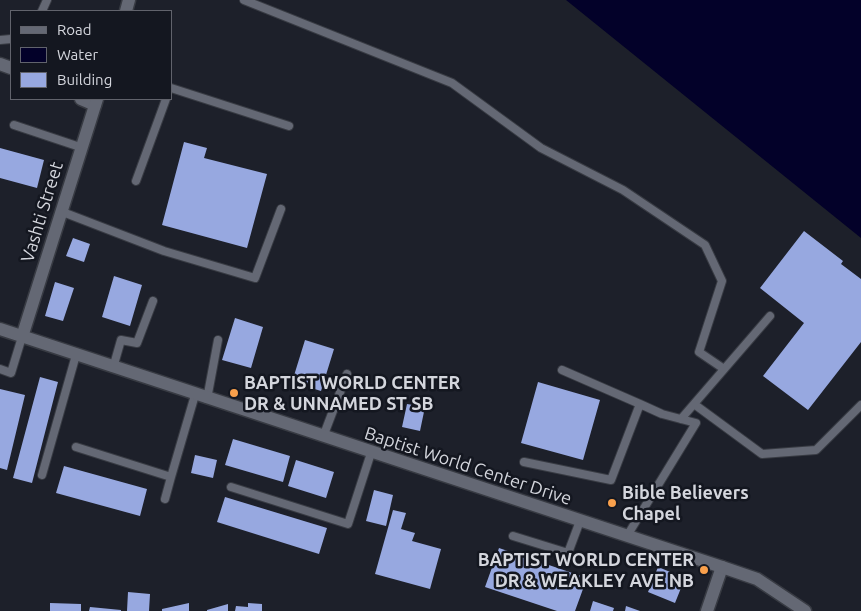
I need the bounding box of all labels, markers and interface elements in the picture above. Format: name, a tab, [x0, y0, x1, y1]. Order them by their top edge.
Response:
legend	[10, 10, 172, 100]
text: Road	[57, 21, 92, 38]
text: Water	[57, 46, 98, 63]
text: Building	[57, 71, 112, 88]
street label: Vashti Street	[16, 159, 68, 265]
place label: BAPTIST WORLD CENTER DR & UNNAMED ST SB	[244, 372, 460, 414]
marker: BAPTIST WORLD CENTER DR & UNNAMED ST SB	[228, 387, 240, 399]
street label: Baptist World Center Drive	[362, 422, 574, 510]
place label: Bible Believers Chapel	[622, 482, 749, 524]
marker: Bible Believers Chapel	[606, 497, 618, 509]
place label: BAPTIST WORLD CENTER DR & WEAKLEY AVE NB	[478, 549, 694, 592]
marker: BAPTIST WORLD CENTER DR & WEAKLEY AVE NB	[698, 564, 710, 576]

